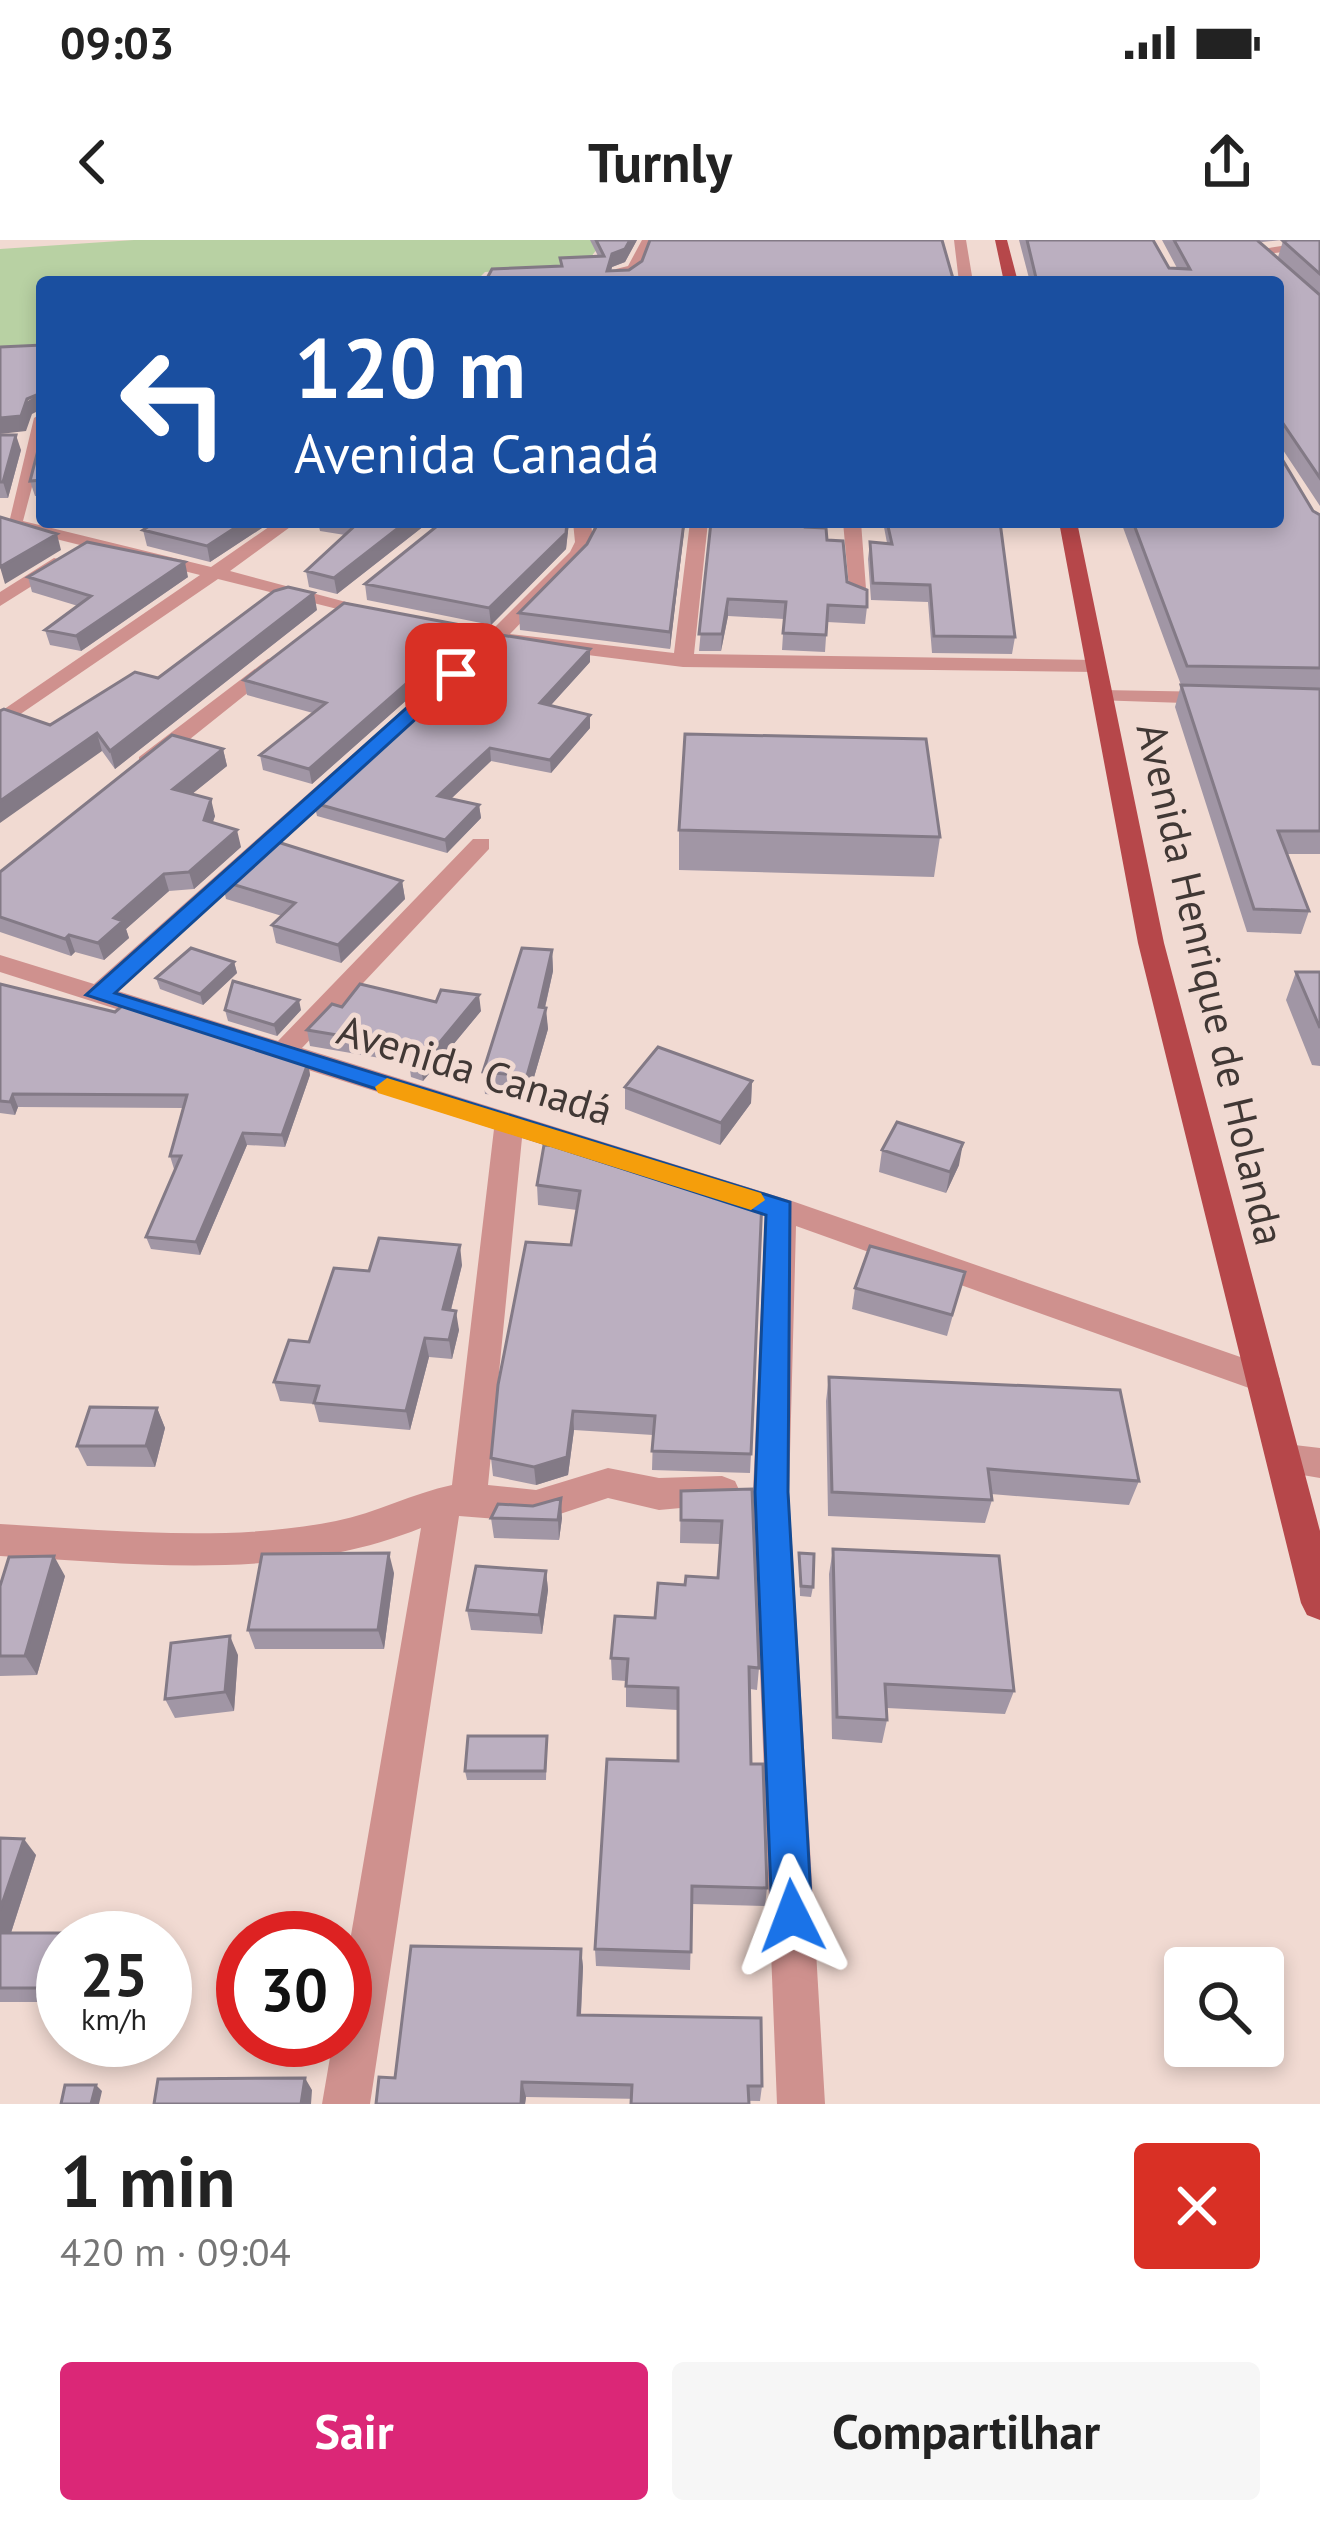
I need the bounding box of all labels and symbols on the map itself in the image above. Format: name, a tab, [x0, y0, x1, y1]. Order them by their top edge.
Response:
pin	[405, 623, 507, 725]
street label: Avenida Henrique de Holanda	[1125, 717, 1298, 1250]
street label: Avenida Canadá	[331, 1002, 619, 1137]
position arrow	[729, 1853, 855, 1979]
speed limit sign: 30	[216, 1911, 372, 2067]

